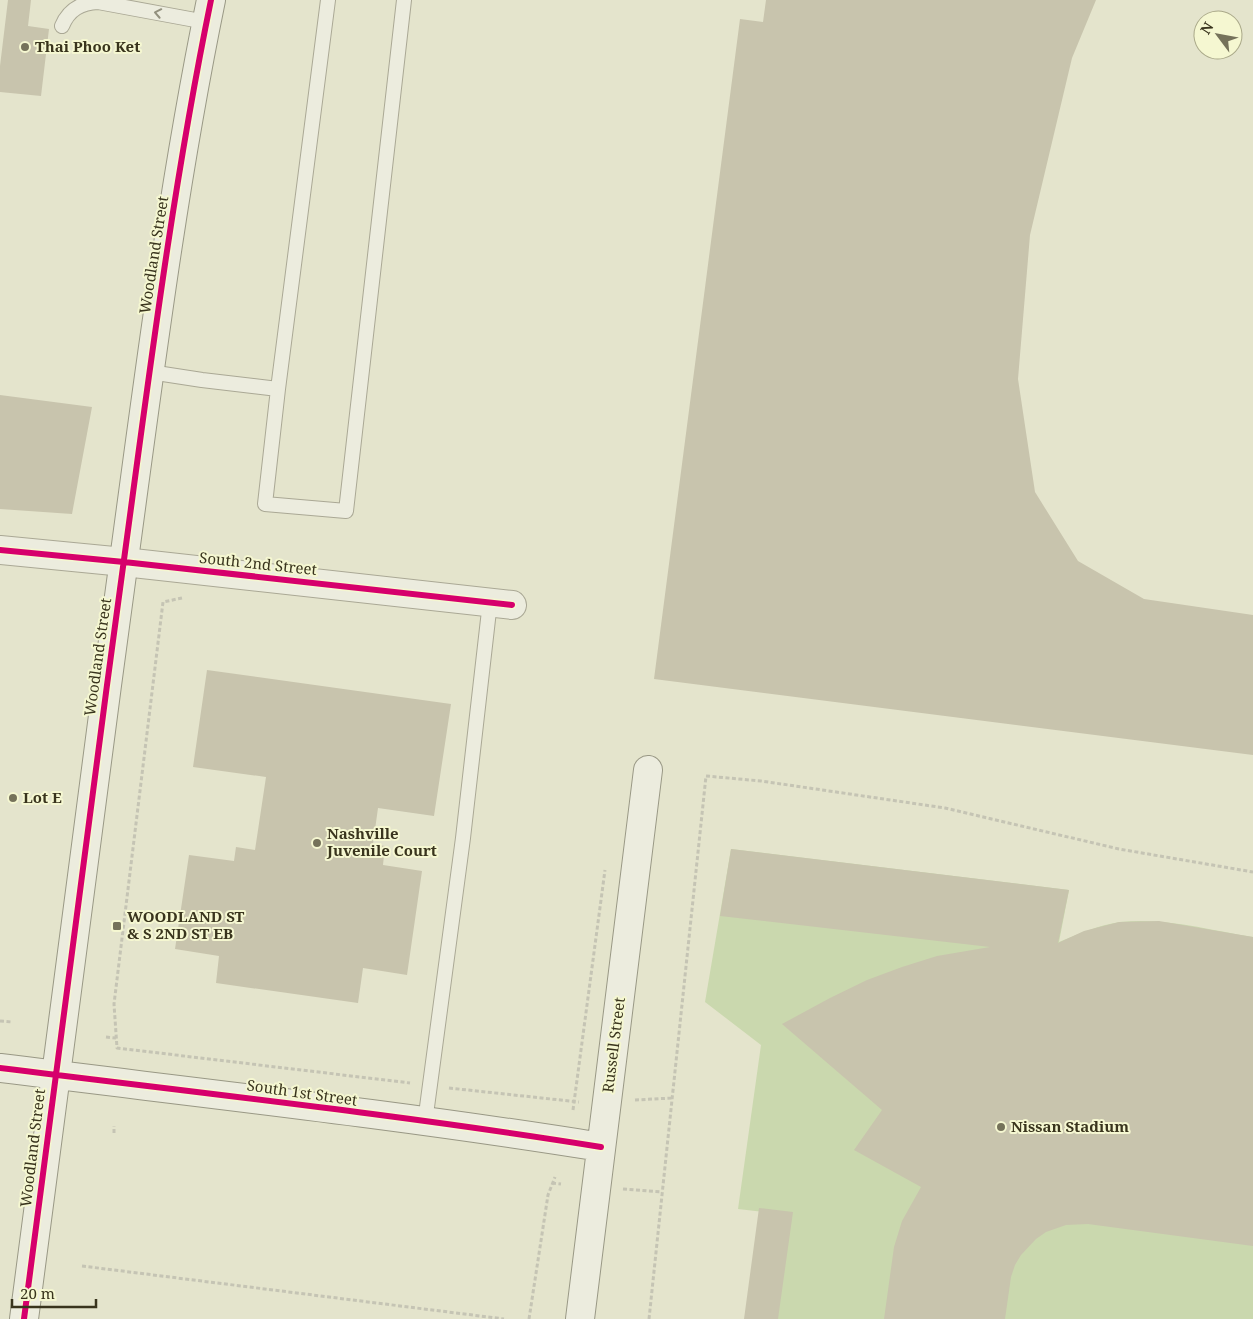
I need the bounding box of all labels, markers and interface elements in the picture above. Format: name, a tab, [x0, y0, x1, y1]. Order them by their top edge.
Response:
one-way arrow	[154, 8, 163, 19]
north arrow	[1193, 10, 1243, 60]
text: N	[1196, 18, 1218, 38]
place label: Thai Phoo Ket	[35, 36, 140, 56]
marker: Thai Phoo Ket	[19, 41, 31, 53]
street label: Woodland Street	[134, 194, 172, 315]
street label: South 2nd Street	[198, 547, 318, 579]
street label: Woodland Street	[79, 597, 115, 717]
place label: Lot E	[23, 787, 62, 807]
marker: Lot E	[7, 792, 19, 804]
place label: Nashville Juvenile Court	[326, 823, 437, 860]
marker: Nashville Juvenile Court	[311, 837, 323, 849]
place label: WOODLAND ST & S 2ND ST EB	[127, 906, 245, 943]
marker: WOODLAND ST & S 2ND ST EB	[111, 920, 123, 932]
street label: Russell Street	[597, 996, 629, 1094]
street label: South 1st Street	[246, 1074, 359, 1110]
street label: Woodland Street	[15, 1088, 49, 1208]
place label: Nissan Stadium	[1011, 1116, 1129, 1136]
marker: Nissan Stadium	[995, 1121, 1007, 1133]
scale bar	[12, 1276, 96, 1308]
text: 20 m	[20, 1283, 55, 1303]

